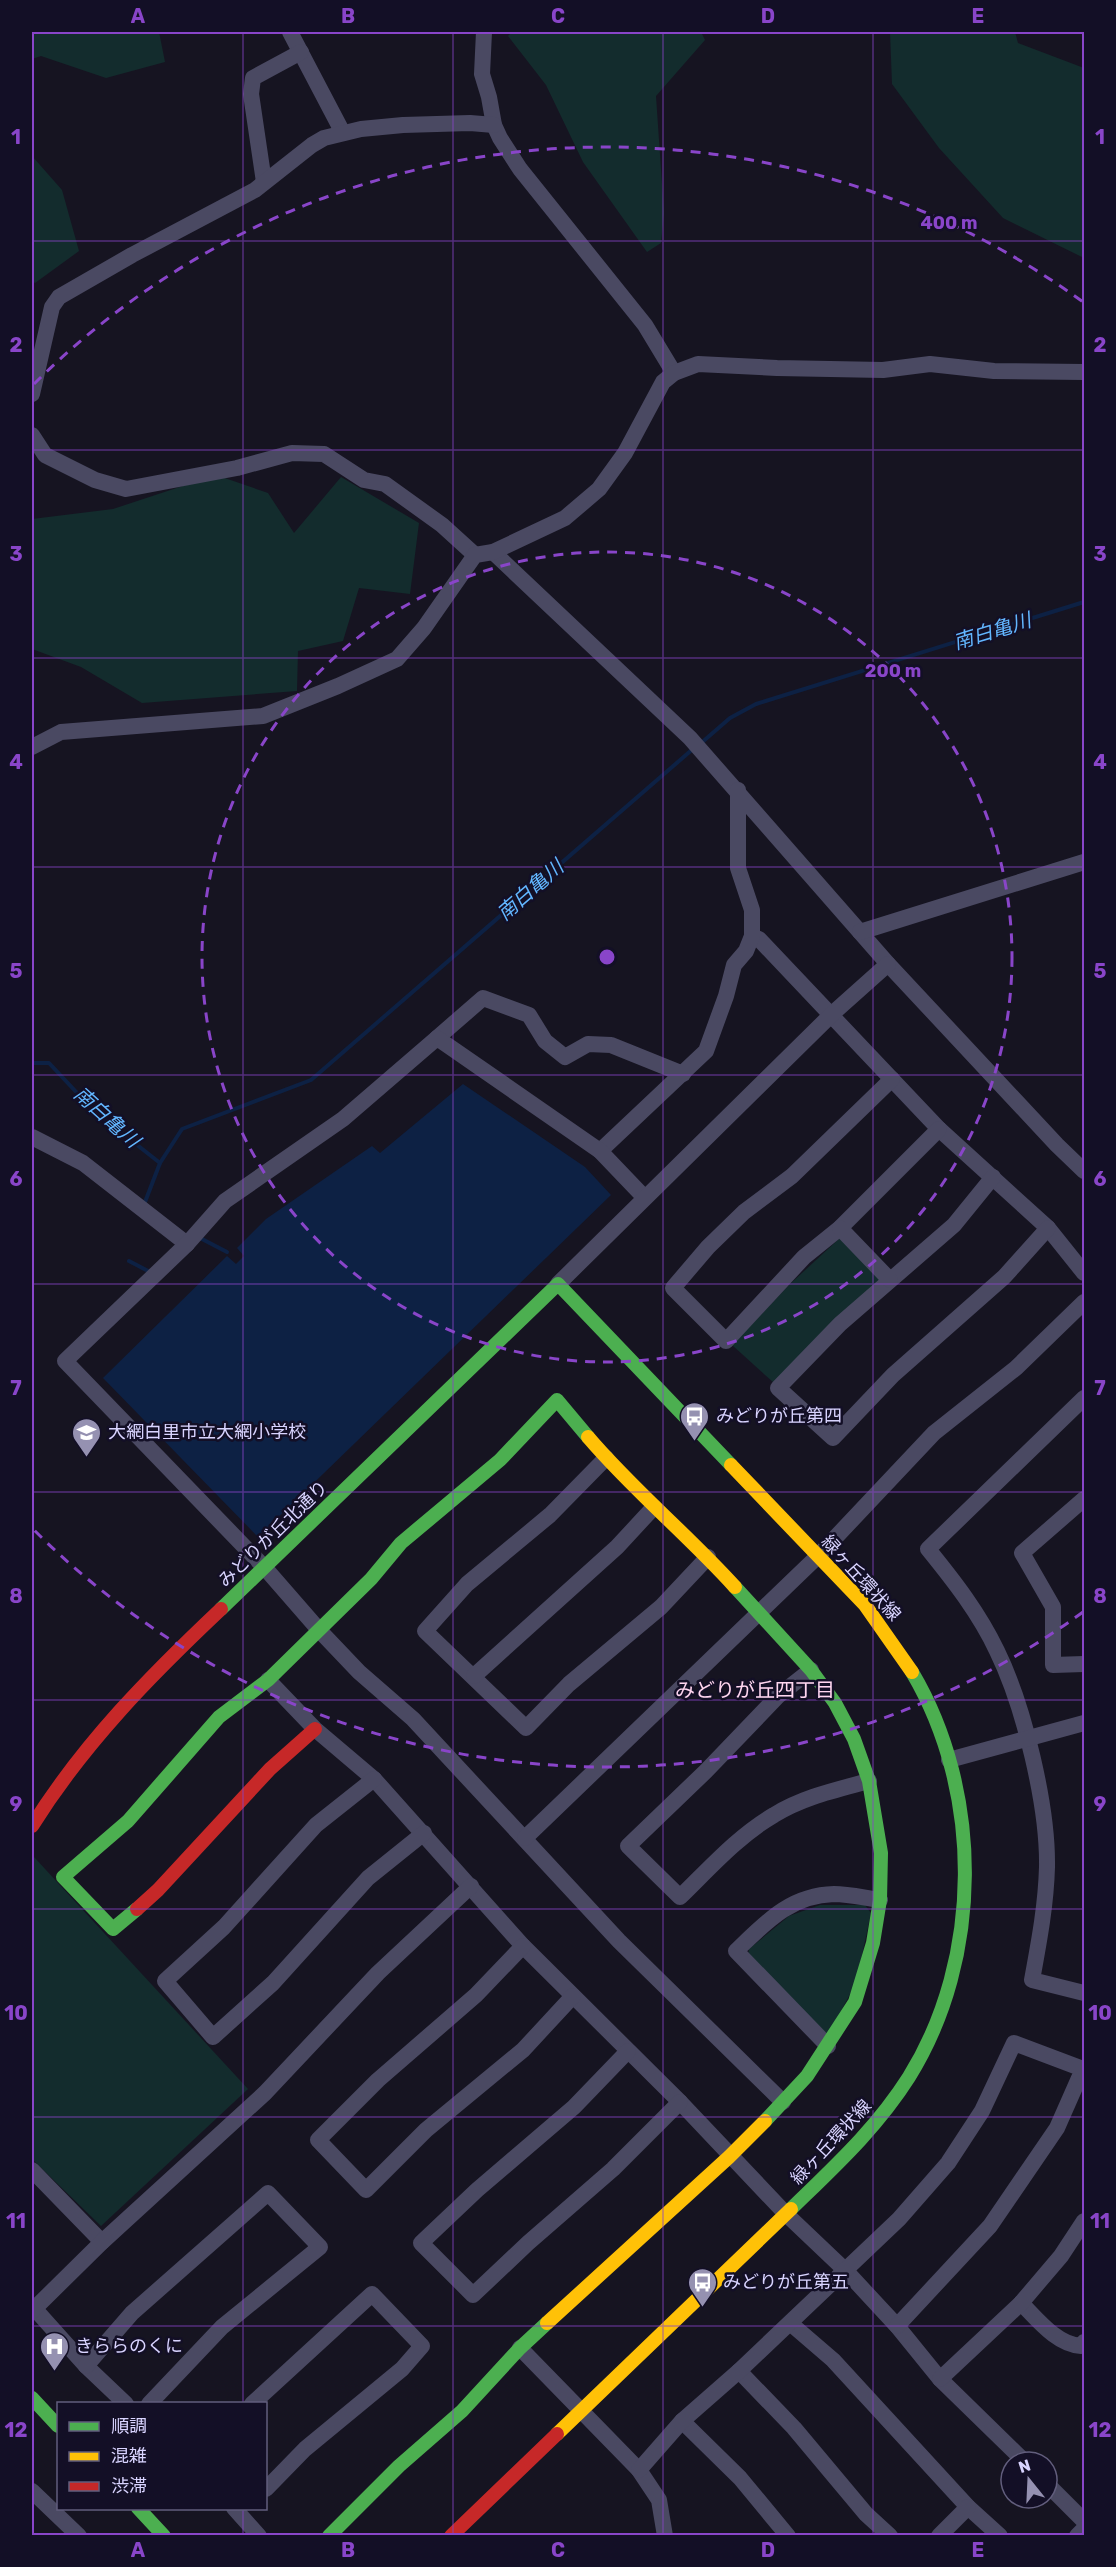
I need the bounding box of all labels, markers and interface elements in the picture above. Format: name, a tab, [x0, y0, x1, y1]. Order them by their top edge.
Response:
text: A	[131, 4, 146, 28]
text: B	[341, 4, 355, 28]
text: C	[551, 4, 565, 28]
text: D	[761, 4, 775, 28]
text: E	[972, 4, 984, 28]
text: 1	[11, 125, 21, 149]
text: 1	[1095, 125, 1105, 149]
text: 400 m	[920, 212, 978, 234]
text: 2	[10, 333, 23, 357]
text: 2	[1094, 333, 1107, 357]
text: 3	[9, 542, 23, 566]
text: 3	[1093, 542, 1107, 566]
water label: 南白亀川	[950, 607, 1036, 654]
text: 200 m	[865, 660, 921, 682]
text: 4	[9, 750, 23, 774]
text: 4	[1093, 750, 1107, 774]
water label: 南白亀川	[492, 853, 570, 925]
centre of rings	[597, 947, 617, 967]
text: 5	[10, 959, 23, 983]
text: 5	[1094, 959, 1107, 983]
water label: 南白亀川	[69, 1081, 146, 1154]
text: 6	[9, 1167, 23, 1191]
text: 6	[1093, 1167, 1107, 1191]
text: 7	[10, 1376, 22, 1400]
text: 7	[1094, 1376, 1106, 1400]
bus stop icon: みどりが丘第四	[679, 1400, 711, 1442]
place label: みどりが丘第四	[716, 1405, 842, 1427]
school or university icon: 大網白里市立大網小学校	[71, 1416, 103, 1458]
place label: 大網白里市立大網小学校	[108, 1421, 306, 1443]
street label: みどりが丘北通り	[214, 1476, 332, 1592]
street label: 緑ヶ丘環状線	[817, 1531, 905, 1625]
text: 8	[9, 1584, 23, 1608]
text: 8	[1093, 1584, 1107, 1608]
district label: みどりが丘四丁目	[675, 1678, 835, 1702]
text: 9	[10, 1792, 23, 1816]
text: 9	[1094, 1792, 1107, 1816]
text: 10	[4, 2001, 28, 2025]
text: 10	[1088, 2001, 1112, 2025]
street label: 緑ヶ丘環状線	[786, 2095, 876, 2189]
text: 11	[6, 2209, 26, 2233]
text: 11	[1090, 2209, 1110, 2233]
bus stop icon: みどりが丘第五	[686, 2266, 718, 2308]
place label: みどりが丘第五	[723, 2271, 849, 2293]
hospital icon: きららのくに	[38, 2330, 70, 2372]
place label: きららのくに	[75, 2335, 183, 2357]
legend	[57, 2402, 267, 2510]
text: 順調	[111, 2415, 147, 2437]
text: 12	[5, 2418, 27, 2442]
text: 12	[1089, 2418, 1111, 2442]
text: 混雑	[111, 2445, 147, 2467]
north arrow	[999, 2450, 1059, 2510]
text: N	[1016, 2455, 1033, 2477]
text: 渋滞	[111, 2475, 147, 2497]
text: A	[131, 2538, 146, 2562]
text: B	[341, 2538, 355, 2562]
text: C	[551, 2538, 565, 2562]
text: D	[761, 2538, 775, 2562]
text: E	[972, 2538, 984, 2562]

